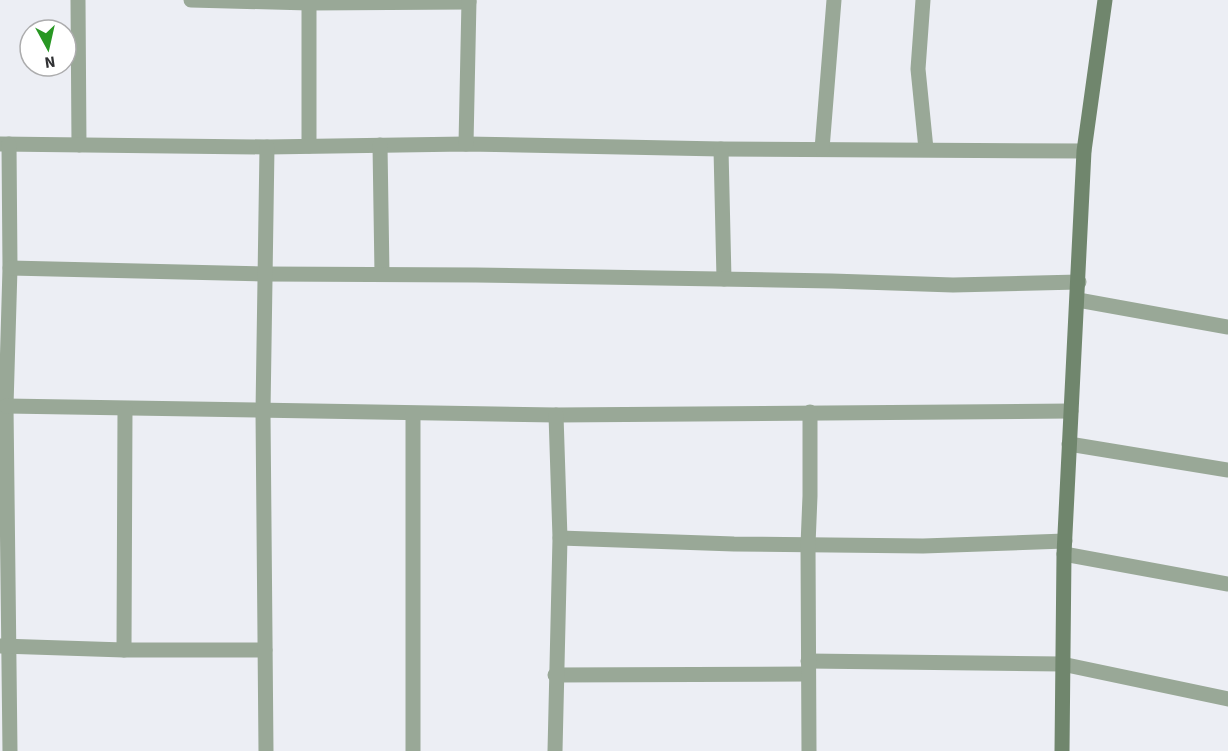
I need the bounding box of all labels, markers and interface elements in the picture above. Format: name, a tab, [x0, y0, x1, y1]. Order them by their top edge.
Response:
north arrow	[18, 18, 78, 78]
text: N	[43, 50, 57, 73]

